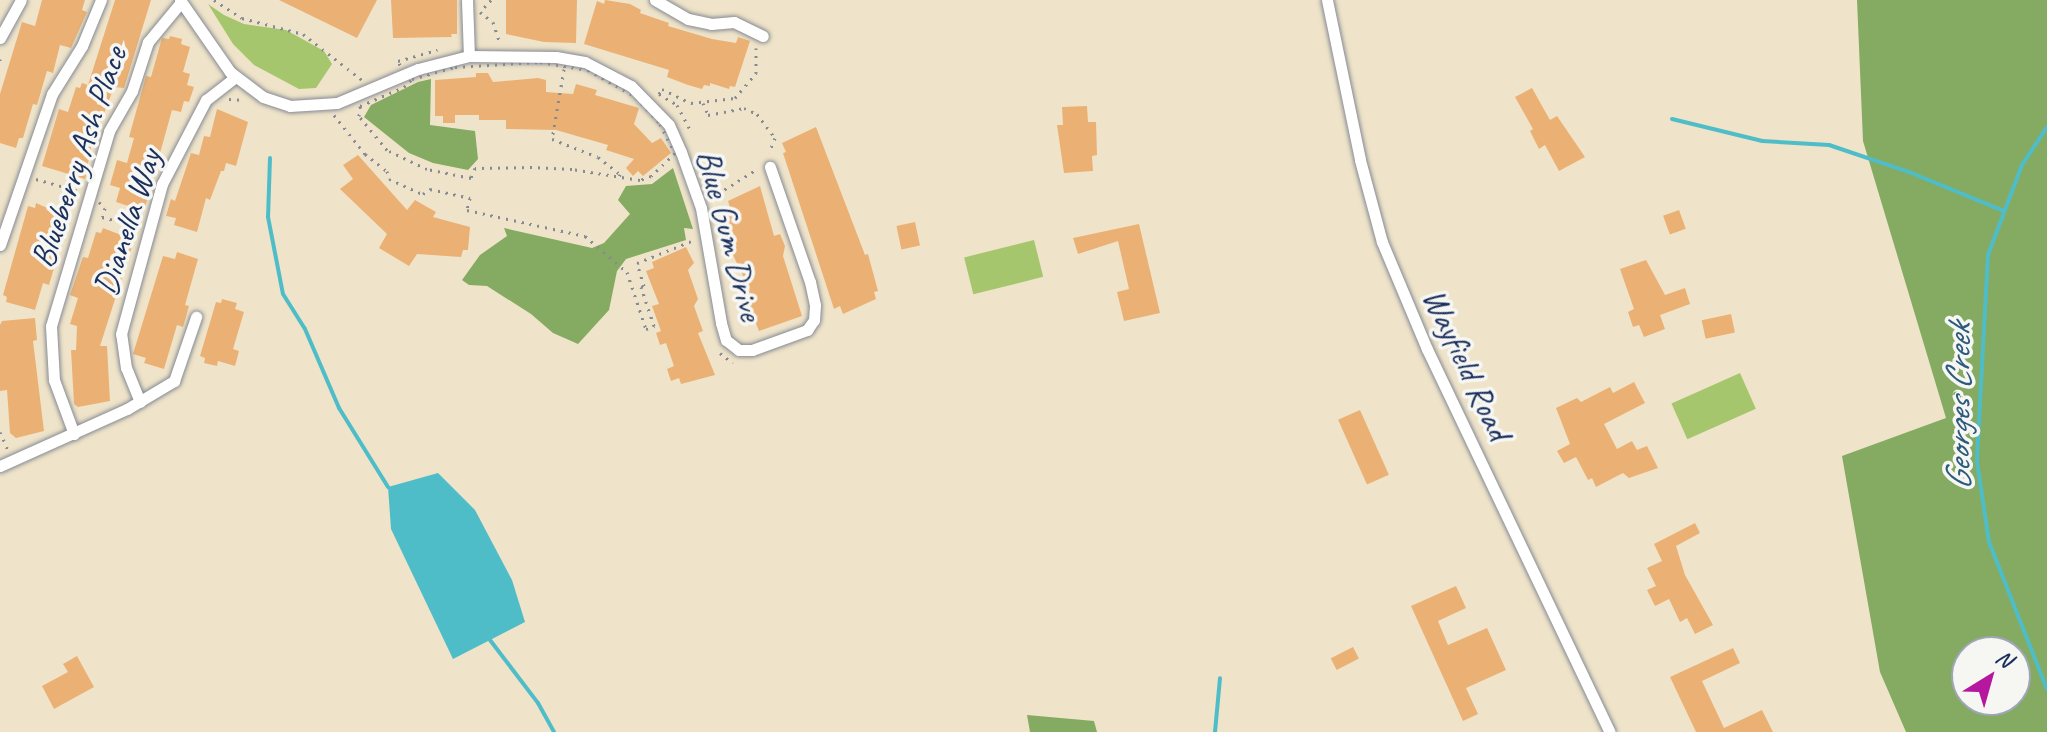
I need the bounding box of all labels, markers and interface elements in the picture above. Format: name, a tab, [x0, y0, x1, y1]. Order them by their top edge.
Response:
street label: Blueberry Ash Place	[21, 42, 135, 272]
street label: Dianella Way	[84, 144, 170, 300]
street label: Blue Gum Drive	[688, 146, 772, 324]
street label: Wayfield Road	[1414, 282, 1520, 446]
water label: Georges Creek	[1937, 324, 1981, 490]
north arrow	[1951, 636, 2031, 716]
text: N	[1990, 643, 2018, 674]

